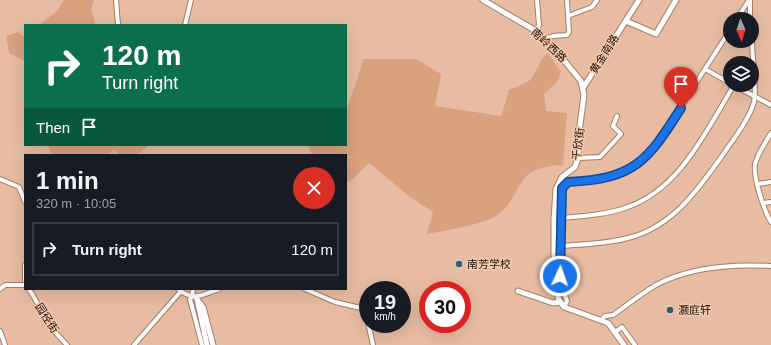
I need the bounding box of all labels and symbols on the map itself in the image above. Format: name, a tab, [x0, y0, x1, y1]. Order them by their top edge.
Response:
north arrow	[723, 12, 759, 48]
street label: 南岭西路	[529, 26, 569, 64]
street label: 黄金南路	[587, 32, 621, 76]
pin	[664, 67, 698, 108]
street label: 千欣街	[570, 127, 586, 161]
position arrow	[539, 255, 581, 297]
place label: 南芳学校	[467, 258, 511, 270]
marker: 南芳学校	[454, 259, 464, 269]
speed limit sign: 30	[419, 281, 471, 333]
street label: 园径街	[33, 301, 61, 335]
place label: 灏庭轩	[678, 304, 711, 316]
marker: 灏庭轩	[665, 305, 675, 315]

